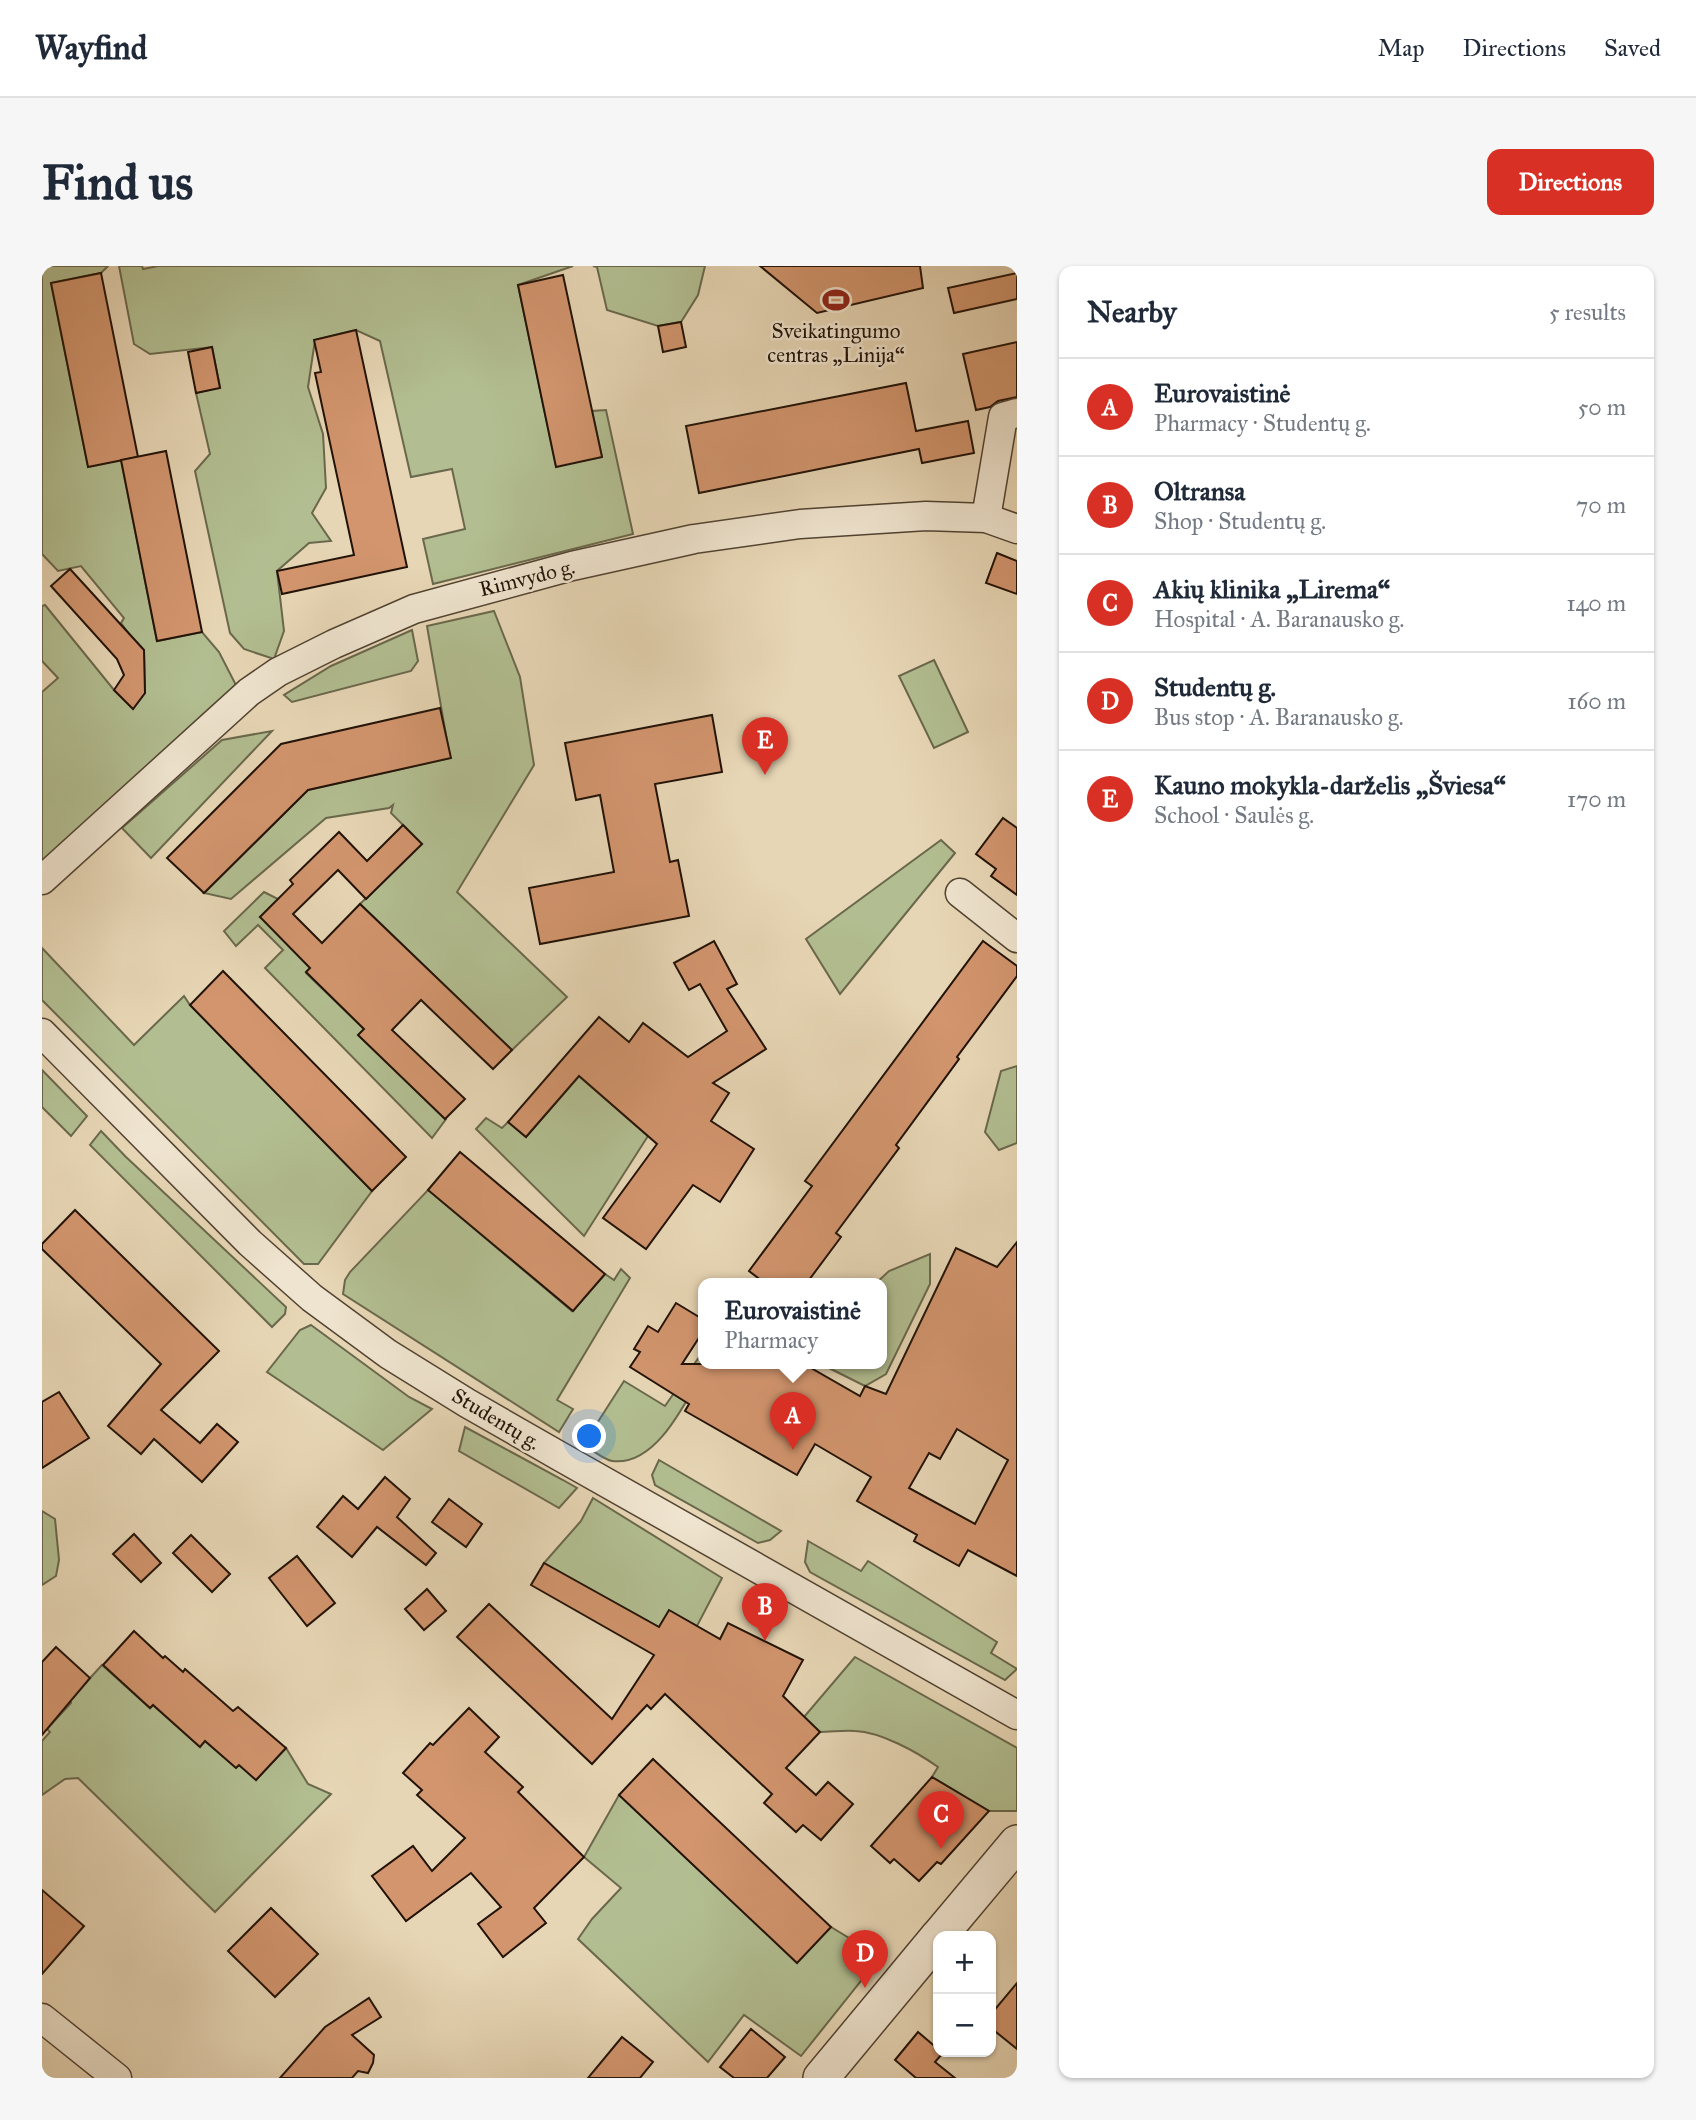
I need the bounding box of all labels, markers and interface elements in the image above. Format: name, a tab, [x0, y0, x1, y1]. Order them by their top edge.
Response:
text: Wayfind	[35, 28, 147, 68]
text: Map	[1378, 33, 1425, 63]
text: Directions	[1463, 33, 1566, 63]
text: Saved	[1604, 33, 1661, 63]
button: Directions	[1487, 149, 1654, 215]
text: Find us	[42, 153, 193, 212]
sports icon: Sveikatingumo centras „Linija“	[821, 285, 851, 315]
text: Nearby	[1087, 294, 1177, 330]
text: 5 results	[1549, 298, 1626, 326]
place label: Sveikatingumo centras „Linija“	[767, 318, 905, 368]
text: Eurovaistinė	[1154, 377, 1290, 409]
text: A	[1102, 393, 1118, 421]
text: 50 m	[1578, 393, 1626, 421]
text: Pharmacy · Studentų g.	[1154, 409, 1371, 437]
text: Oltransa	[1154, 475, 1245, 507]
text: B	[1102, 491, 1118, 519]
text: 70 m	[1576, 491, 1626, 519]
text: Shop · Studentų g.	[1154, 507, 1326, 535]
street label: Rimvydo g.	[476, 554, 578, 602]
text: Akių klinika „Lirema“	[1154, 573, 1390, 605]
text: C	[1102, 589, 1118, 617]
text: 140 m	[1566, 589, 1626, 617]
text: Hospital · A. Baranausko g.	[1154, 605, 1404, 633]
text: Studentų g.	[1154, 671, 1276, 703]
text: D	[1101, 687, 1119, 715]
text: 160 m	[1568, 687, 1626, 715]
text: Bus stop · A. Baranausko g.	[1154, 703, 1403, 731]
pin: E	[742, 717, 788, 775]
text: Kauno mokykla-darželis „Šviesa“	[1154, 769, 1506, 801]
text: E	[1102, 785, 1118, 813]
text: 170 m	[1567, 785, 1626, 813]
text: School · Saulės g.	[1154, 801, 1314, 829]
popup	[698, 1278, 887, 1369]
text: Eurovaistinė	[724, 1294, 861, 1326]
text: Pharmacy	[724, 1326, 818, 1354]
street label: Studentų g.	[447, 1382, 545, 1456]
pin: A	[770, 1392, 816, 1450]
your location	[572, 1419, 606, 1453]
pin: B	[742, 1583, 788, 1641]
pin: C	[918, 1791, 964, 1849]
pin: D	[842, 1930, 888, 1988]
map controls	[933, 1931, 996, 2057]
button: +	[933, 1931, 996, 1994]
button: −	[933, 1994, 996, 2057]

